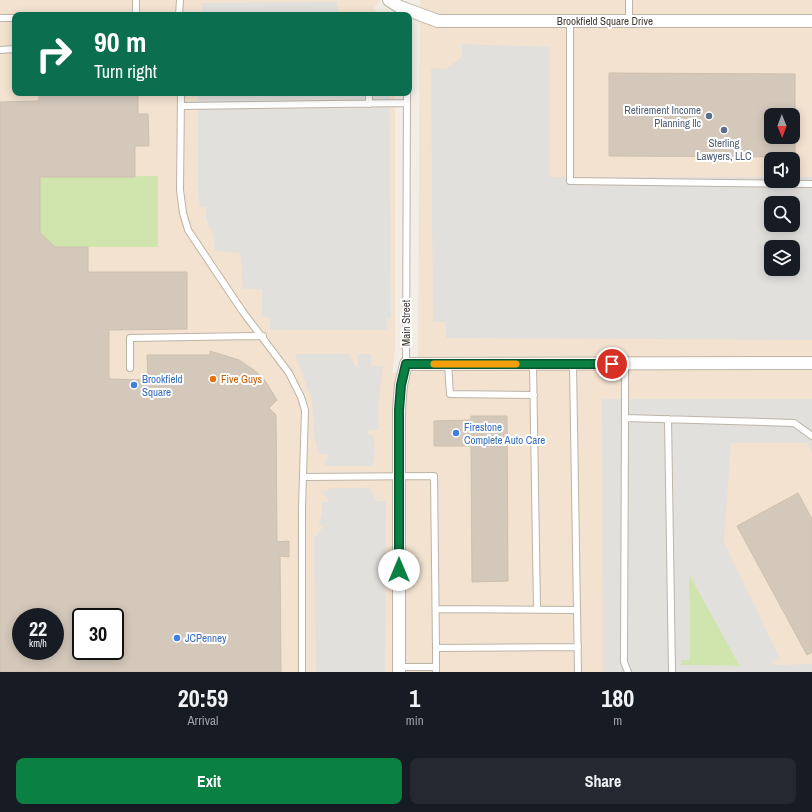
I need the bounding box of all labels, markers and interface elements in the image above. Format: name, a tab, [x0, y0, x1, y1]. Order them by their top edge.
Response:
street label: Brookfield Square Drive	[557, 14, 653, 28]
text: 90 m	[94, 23, 146, 61]
icon: right	[28, 28, 80, 80]
text: Turn right	[94, 59, 157, 84]
place label: Retirement Income Planning llc	[624, 103, 701, 130]
north arrow	[764, 108, 800, 144]
map controls	[764, 108, 800, 276]
marker: Retirement Income Planning llc	[704, 111, 714, 121]
marker: Sterling Lawyers, LLC	[719, 125, 729, 135]
place label: Sterling Lawyers, LLC	[696, 136, 752, 163]
button: sound	[764, 152, 800, 188]
button: search	[764, 196, 800, 232]
button: layers	[764, 240, 800, 276]
street label: Main Street	[399, 299, 413, 346]
pin	[595, 347, 629, 381]
icon: arrive	[601, 353, 623, 375]
place label: Brookfield Square	[142, 372, 183, 399]
place label: Five Guys	[221, 372, 263, 386]
marker: Five Guys	[208, 374, 218, 384]
marker: Brookfield Square	[129, 380, 139, 390]
place label: Firestone Complete Auto Care	[464, 420, 545, 447]
marker: Firestone Complete Auto Care	[451, 428, 461, 438]
position arrow	[378, 549, 420, 591]
speed limit sign: 30	[72, 608, 124, 660]
text: 22	[29, 615, 47, 642]
place label: JCPenney	[185, 631, 227, 645]
marker: JCPenney	[172, 633, 182, 643]
text: km/h	[29, 637, 47, 650]
text: 20:59	[178, 682, 228, 714]
text: 1	[409, 682, 420, 714]
text: 180	[601, 682, 634, 714]
text: Arrival	[188, 712, 218, 729]
text: min	[406, 712, 424, 729]
text: m	[613, 712, 622, 729]
button: Exit	[16, 758, 402, 804]
button: Share	[410, 758, 796, 804]

